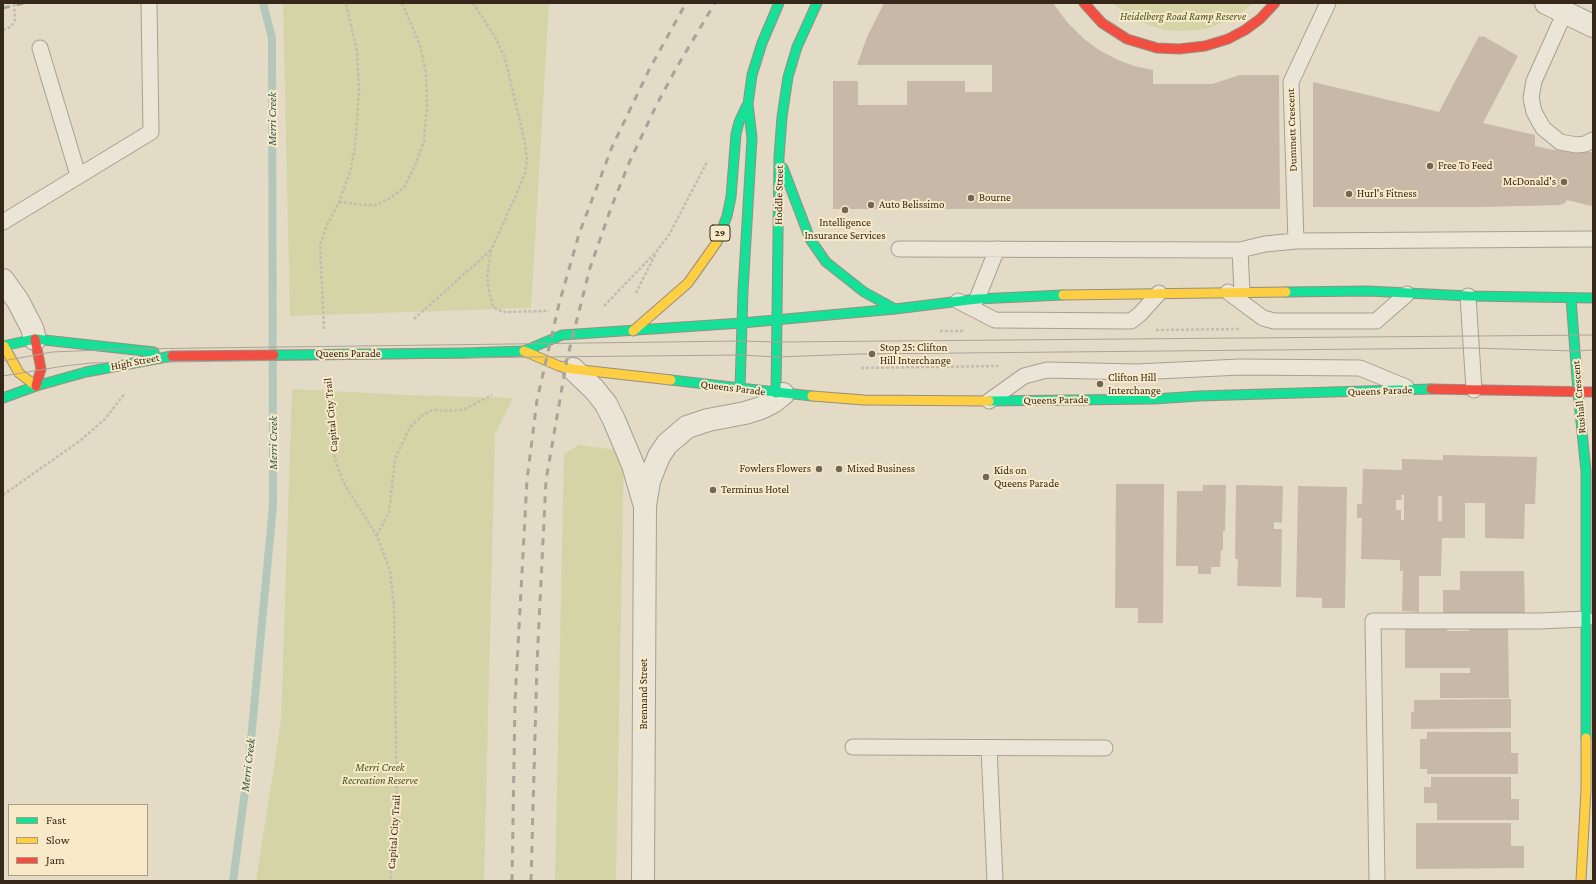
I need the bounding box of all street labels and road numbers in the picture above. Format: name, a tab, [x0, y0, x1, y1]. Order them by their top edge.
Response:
street label: Dummett Crescent	[1284, 88, 1300, 172]
street label: Hoddle Street	[772, 165, 786, 225]
road number: 29	[710, 225, 730, 241]
street label: Queens Parade	[315, 347, 381, 361]
street label: High Street	[110, 351, 160, 373]
street label: Rushall Crescent	[1569, 360, 1589, 434]
street label: Capital City Trail	[321, 377, 341, 453]
street label: Queens Parade	[700, 377, 766, 399]
street label: Queens Parade	[1347, 383, 1413, 399]
street label: Queens Parade	[1023, 393, 1089, 407]
street label: Brennand Street	[637, 659, 651, 729]
street label: Capital City Trail	[385, 794, 403, 870]

